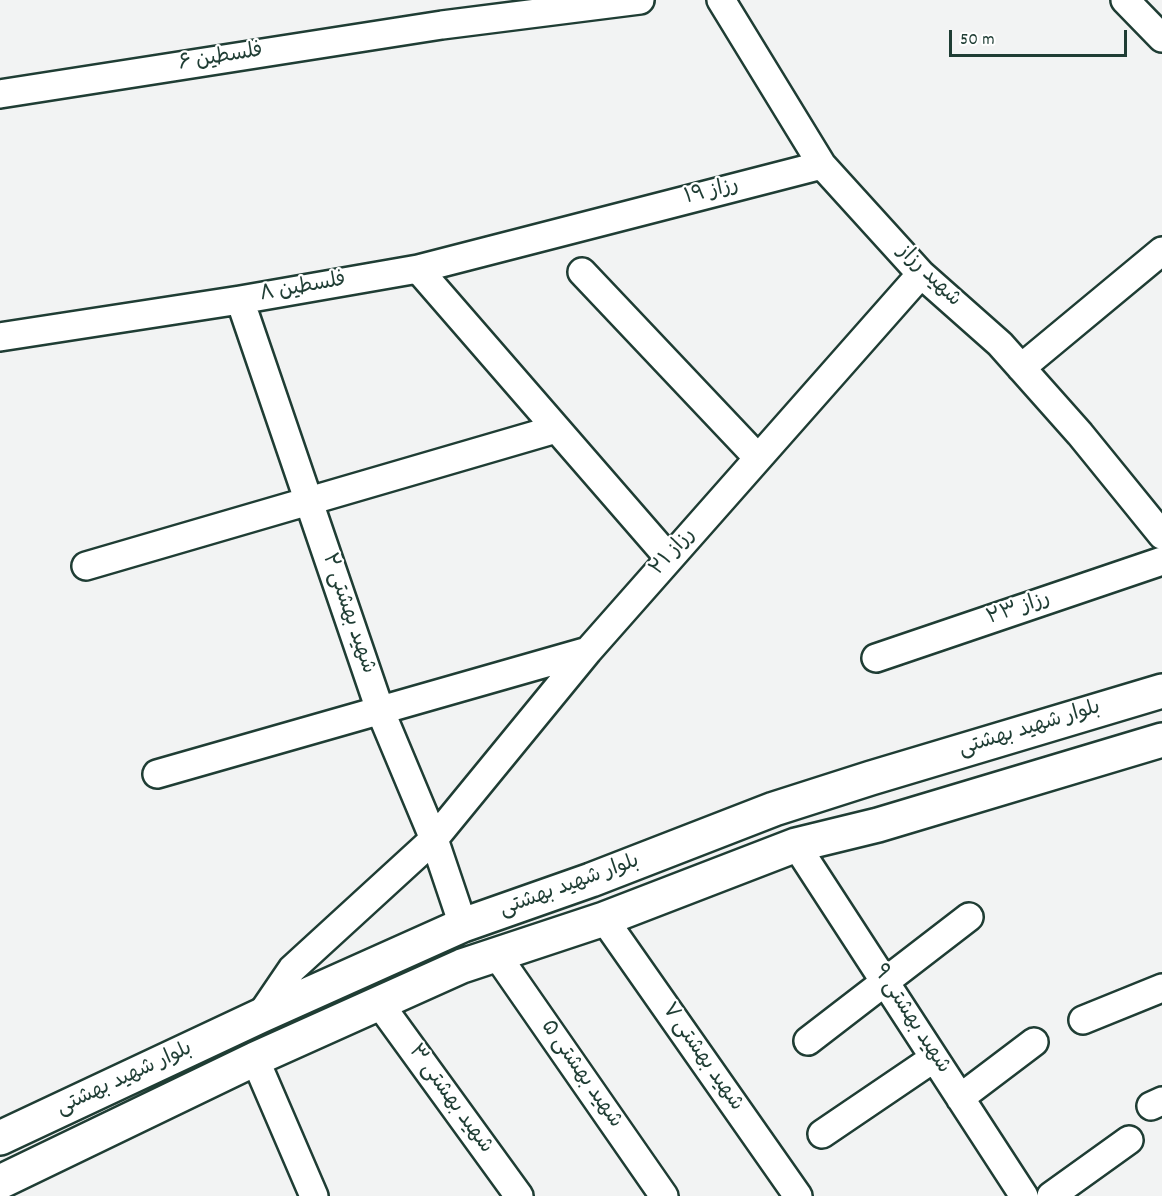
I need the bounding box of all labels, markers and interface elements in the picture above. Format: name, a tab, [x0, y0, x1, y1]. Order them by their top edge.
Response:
scale bar	[952, 18, 1130, 56]
text: 50 m	[960, 28, 995, 53]
street label: فلسطین ۶	[177, 40, 265, 78]
street label: رزاز ۱۹	[682, 174, 742, 212]
street label: شهید رزاز	[891, 240, 965, 314]
street label: فلسطین ۸	[258, 269, 348, 309]
street label: رزاز ۲۱	[646, 524, 702, 582]
street label: شهید بهشتی ۲	[315, 551, 379, 677]
street label: رزاز ۲۳	[984, 587, 1054, 633]
street label: بلوار شهید بهشتی	[956, 696, 1104, 764]
street label: بلوار شهید بهشتی	[497, 850, 643, 924]
street label: شهید بهشتی ۹	[866, 961, 954, 1079]
street label: شهید بهشتی ۷	[654, 999, 748, 1117]
street label: شهید بهشتی ۵	[534, 1016, 626, 1134]
street label: بلوار شهید بهشتی	[53, 1038, 197, 1122]
street label: شهید بهشتی ۳	[401, 1041, 497, 1159]

